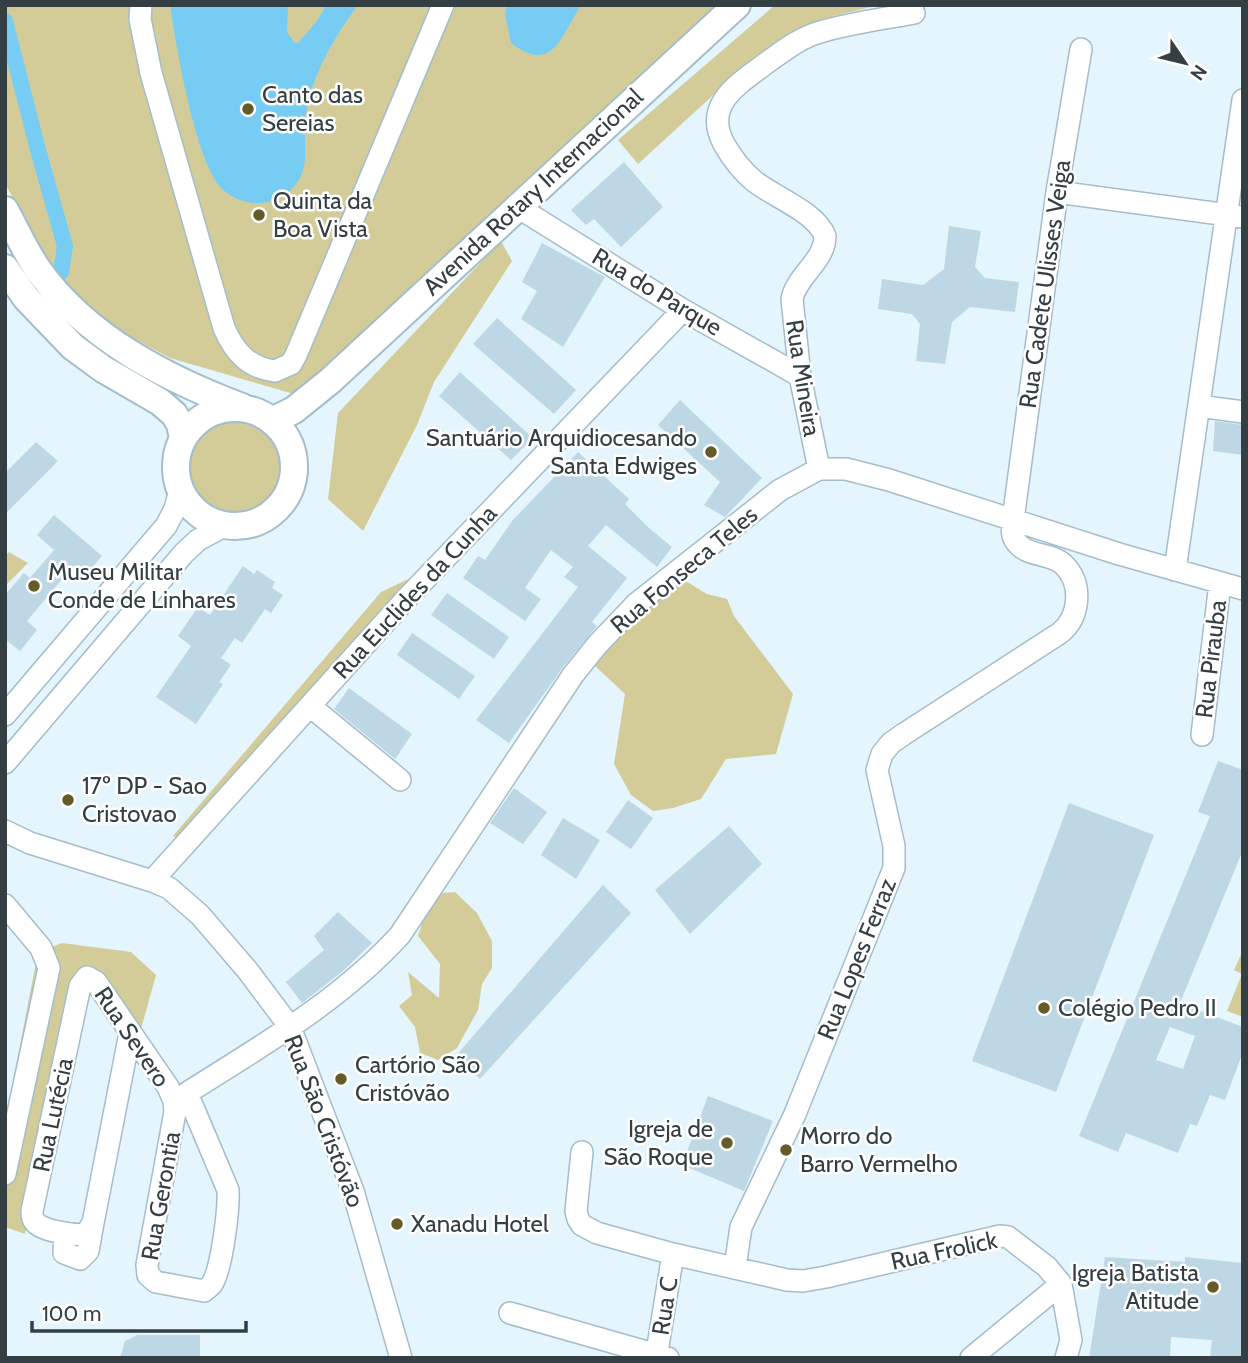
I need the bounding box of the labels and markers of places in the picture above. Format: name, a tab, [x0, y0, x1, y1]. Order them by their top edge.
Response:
place label: Canto das Sereias	[262, 80, 363, 137]
marker: Canto das Sereias	[240, 101, 256, 117]
place label: Quinta da Boa Vista	[273, 186, 373, 243]
marker: Quinta da Boa Vista	[251, 207, 267, 223]
place label: Santuário Arquidiocesando Santa Edwiges	[426, 423, 697, 480]
marker: Santuário Arquidiocesando Santa Edwiges	[703, 444, 719, 460]
place label: Museu Militar Conde de Linhares	[48, 557, 236, 614]
marker: Museu Militar Conde de Linhares	[26, 578, 42, 594]
place label: 17º DP - Sao Cristovao	[82, 771, 207, 828]
marker: 17º DP - Sao Cristovao	[60, 792, 76, 808]
place label: Colégio Pedro II	[1058, 993, 1217, 1022]
marker: Colégio Pedro II	[1036, 1000, 1052, 1016]
place label: Cartório São Cristóvão	[355, 1050, 480, 1107]
marker: Cartório São Cristóvão	[333, 1071, 349, 1087]
place label: Igreja de São Roque	[603, 1114, 713, 1171]
place label: Morro do Barro Vermelho	[800, 1121, 958, 1178]
marker: Igreja de São Roque	[719, 1135, 735, 1151]
marker: Morro do Barro Vermelho	[778, 1142, 794, 1158]
place label: Xanadu Hotel	[411, 1209, 549, 1238]
marker: Xanadu Hotel	[389, 1216, 405, 1232]
place label: Igreja Batista Atitude	[1071, 1258, 1199, 1315]
marker: Igreja Batista Atitude	[1205, 1279, 1221, 1295]

